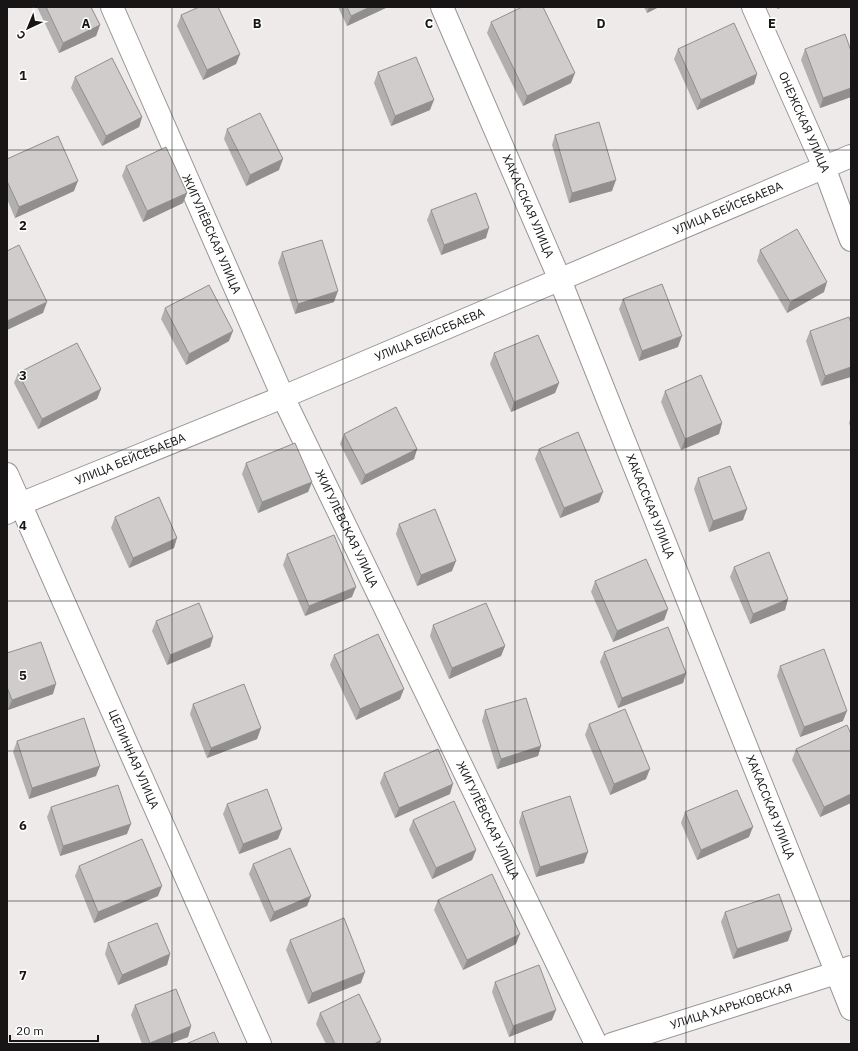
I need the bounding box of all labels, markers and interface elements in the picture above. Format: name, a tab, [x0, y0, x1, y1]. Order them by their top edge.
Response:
north arrow	[8, 8, 48, 48]
text: A	[82, 15, 91, 32]
text: B	[253, 15, 262, 32]
text: C	[425, 15, 434, 32]
text: D	[596, 15, 606, 32]
text: E	[768, 15, 776, 32]
text: С	[14, 28, 28, 43]
text: 1	[19, 67, 27, 84]
street label: ОНЕЖСКАЯ УЛИЦА	[776, 69, 833, 175]
street label: ХАКАССКАЯ УЛИЦА	[500, 152, 558, 260]
street label: ЖИГУЛЁВСКАЯ УЛИЦА	[179, 172, 245, 296]
street label: УЛИЦА БЕЙСЕБАЕВА	[671, 178, 785, 238]
text: 2	[19, 217, 27, 234]
street label: УЛИЦА БЕЙСЕБАЕВА	[372, 304, 487, 364]
text: 3	[19, 367, 27, 384]
street label: УЛИЦА БЕЙСЕБАЕВА	[73, 429, 188, 488]
street label: ХАКАССКАЯ УЛИЦА	[623, 452, 678, 561]
street label: ЖИГУЛЁВСКАЯ УЛИЦА	[312, 467, 382, 590]
text: 4	[19, 517, 27, 534]
text: 5	[19, 667, 27, 684]
street label: ЦЕЛИННАЯ УЛИЦА	[105, 707, 163, 811]
street label: ХАКАССКАЯ УЛИЦА	[743, 753, 799, 862]
street label: ЖИГУЛЁВСКАЯ УЛИЦА	[453, 759, 523, 882]
text: 6	[19, 817, 27, 834]
text: 7	[19, 967, 27, 984]
street label: УЛИЦА ХАРЬКОВСКАЯ	[668, 979, 794, 1032]
scale bar	[10, 1017, 98, 1043]
text: 20 m	[16, 1023, 44, 1038]

